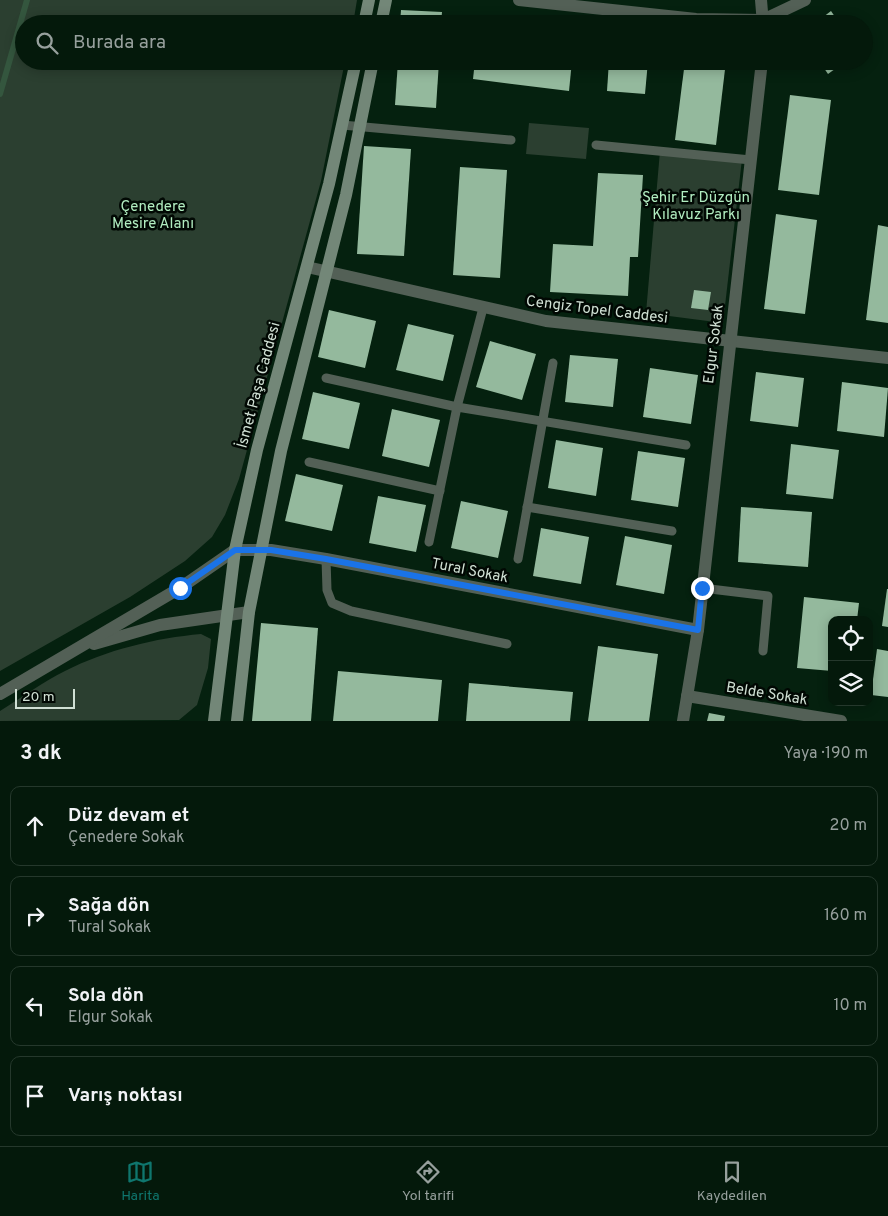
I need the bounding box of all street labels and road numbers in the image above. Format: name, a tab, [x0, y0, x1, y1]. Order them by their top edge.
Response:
street label: Cengiz Topel Caddesi	[525, 292, 669, 329]
street label: Elgur Sokak	[700, 303, 729, 385]
street label: İsmet Paşa Caddesi	[233, 320, 285, 451]
street label: Tural Sokak	[430, 555, 510, 588]
street label: Belde Sokak	[725, 679, 809, 710]

